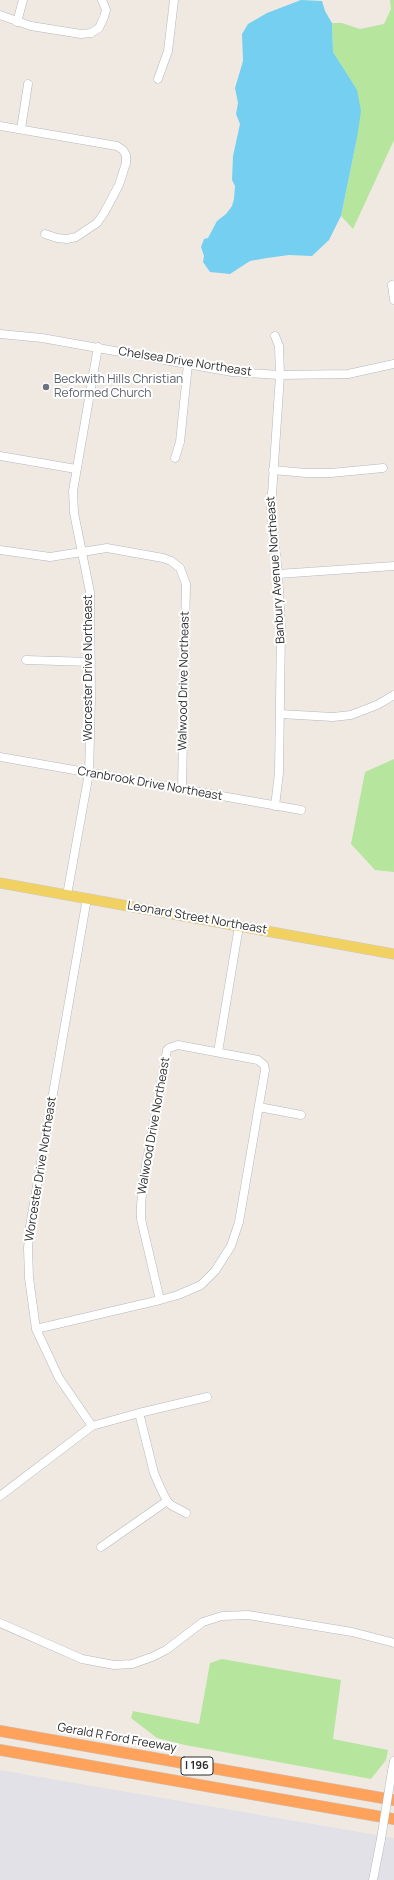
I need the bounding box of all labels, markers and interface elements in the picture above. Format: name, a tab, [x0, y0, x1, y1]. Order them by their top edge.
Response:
street label: Chelsea Drive Northeast	[117, 344, 253, 380]
place label: Beckwith Hills Christian Reformed Church	[54, 373, 183, 401]
marker: Beckwith Hills Christian Reformed Church	[41, 382, 51, 392]
street label: Banbury Avenue Northeast	[264, 496, 288, 644]
street label: Worcester Drive Northeast	[82, 595, 96, 741]
street label: Walwood Drive Northeast	[176, 611, 192, 751]
street label: Cranbrook Drive Northeast	[76, 764, 224, 804]
street label: Leonard Street Northeast	[126, 899, 268, 937]
street label: Walwood Drive Northeast	[135, 1056, 173, 1196]
street label: Worcester Drive Northeast	[22, 1095, 60, 1243]
street label: Gerald R Ford Freeway	[56, 1720, 178, 1756]
road number: I 196	[181, 1757, 213, 1775]

